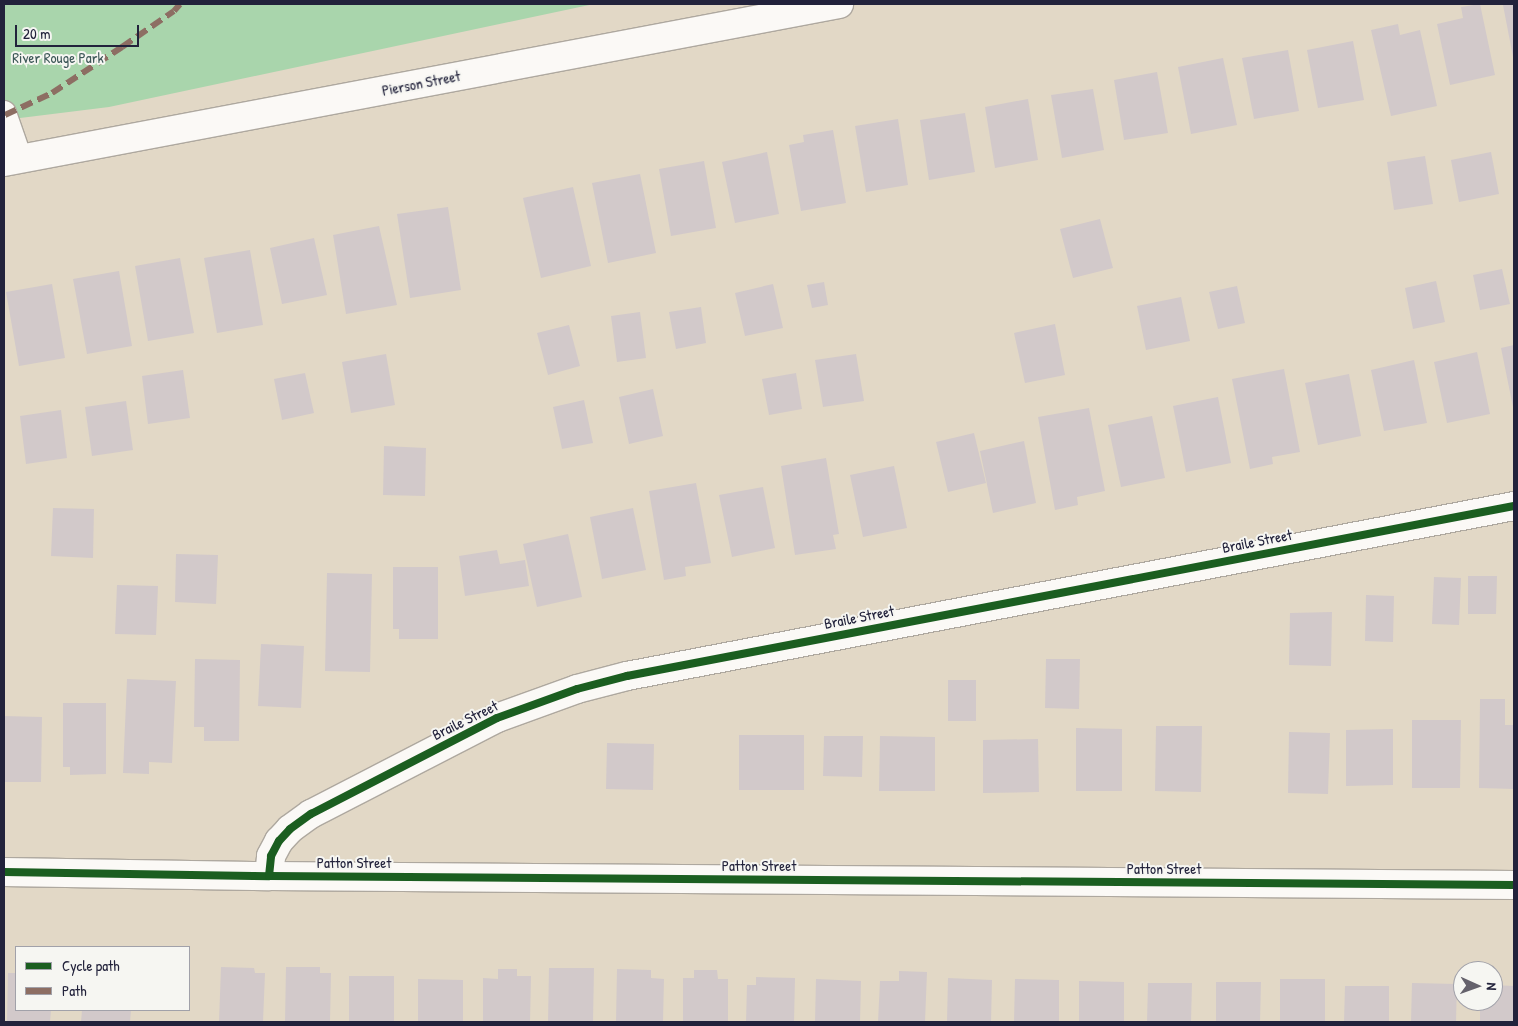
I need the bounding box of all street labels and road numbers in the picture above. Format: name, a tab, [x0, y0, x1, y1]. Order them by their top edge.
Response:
street label: Pierson Street	[380, 67, 462, 99]
street label: Braile Street	[1220, 525, 1294, 557]
street label: Braile Street	[822, 601, 896, 633]
street label: Braile Street	[429, 696, 501, 744]
street label: Patton Street	[317, 854, 391, 872]
street label: Patton Street	[722, 857, 796, 875]
street label: Patton Street	[1127, 860, 1201, 878]

